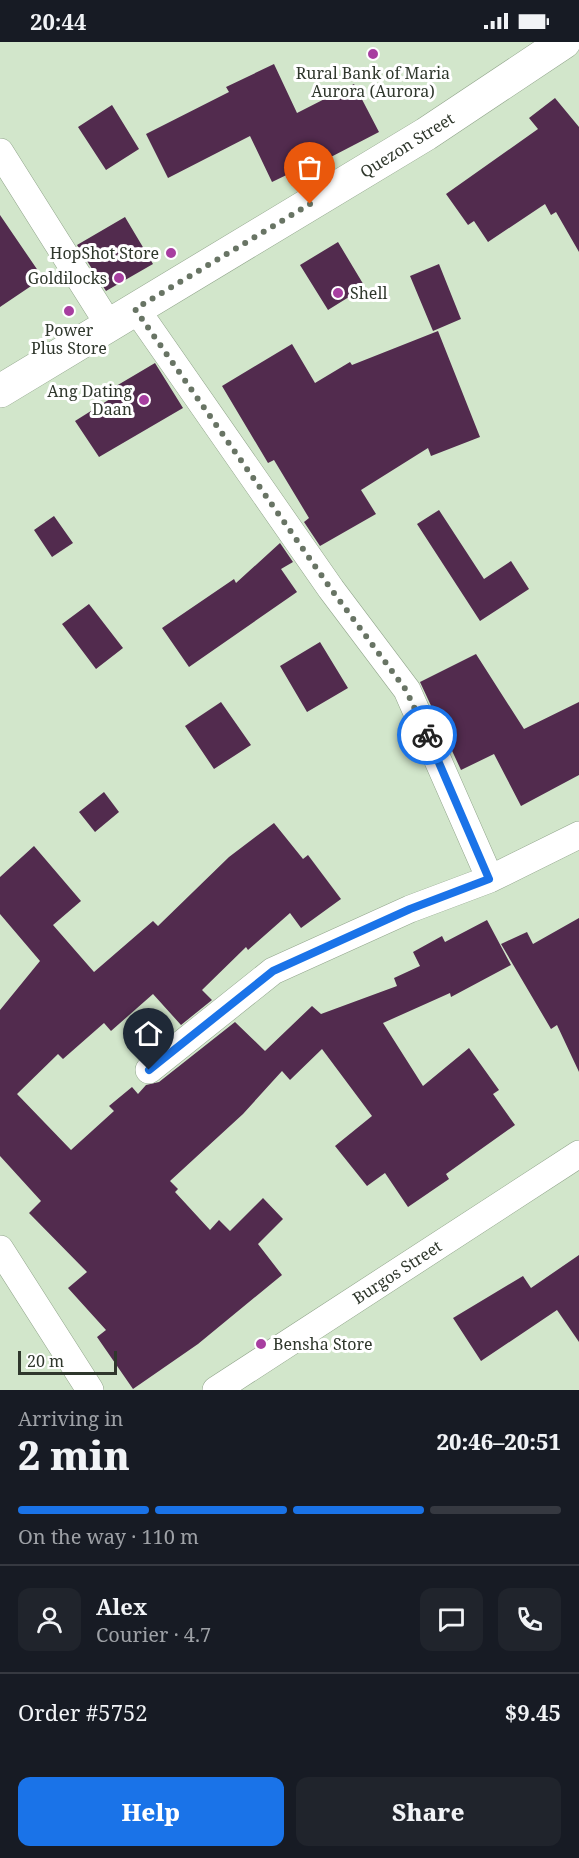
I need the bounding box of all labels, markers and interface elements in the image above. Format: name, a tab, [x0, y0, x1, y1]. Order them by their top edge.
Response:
text: 20:44	[30, 6, 86, 36]
marker: Rural Bank of Maria Aurora (Aurora)	[366, 47, 380, 61]
place label: Rural Bank of Maria Aurora (Aurora)	[296, 62, 450, 102]
street label: Quezon Street	[356, 107, 459, 183]
pin	[284, 142, 335, 204]
icon: bag	[293, 151, 326, 184]
place label: HopShot Store	[50, 242, 159, 264]
marker: HopShot Store	[164, 246, 178, 260]
place label: Goldilocks	[28, 267, 107, 289]
marker: Goldilocks	[112, 271, 126, 285]
place label: Shell	[350, 282, 387, 304]
marker: Shell	[331, 286, 345, 300]
marker: Power Plus Store	[62, 304, 76, 318]
place label: Power Plus Store	[31, 319, 107, 359]
place label: Ang Dating Daan	[47, 380, 132, 420]
marker: Ang Dating Daan	[137, 393, 151, 407]
courier	[397, 705, 457, 765]
icon: bike	[411, 719, 444, 752]
pin	[123, 1008, 174, 1070]
icon: home	[132, 1017, 165, 1050]
street label: Burgos Street	[348, 1235, 446, 1309]
place label: Bensha Store	[273, 1333, 373, 1355]
marker: Bensha Store	[254, 1337, 268, 1351]
scale bar	[18, 1348, 117, 1376]
text: 20 m	[27, 1350, 64, 1372]
text: Arriving in	[18, 1405, 123, 1432]
text: 20:46–20:51	[437, 1426, 561, 1456]
text: 2 min	[18, 1428, 130, 1481]
text: On the way · 110 m	[18, 1523, 199, 1550]
button: person	[18, 1588, 81, 1651]
button: chat	[420, 1588, 483, 1651]
button: phone	[498, 1588, 561, 1651]
text: Alex	[96, 1591, 147, 1621]
text: Courier · 4.7	[96, 1621, 211, 1648]
text: Order #5752	[18, 1697, 148, 1727]
text: $9.45	[505, 1697, 561, 1727]
button: Help	[18, 1777, 284, 1846]
button: Share	[296, 1777, 561, 1846]

